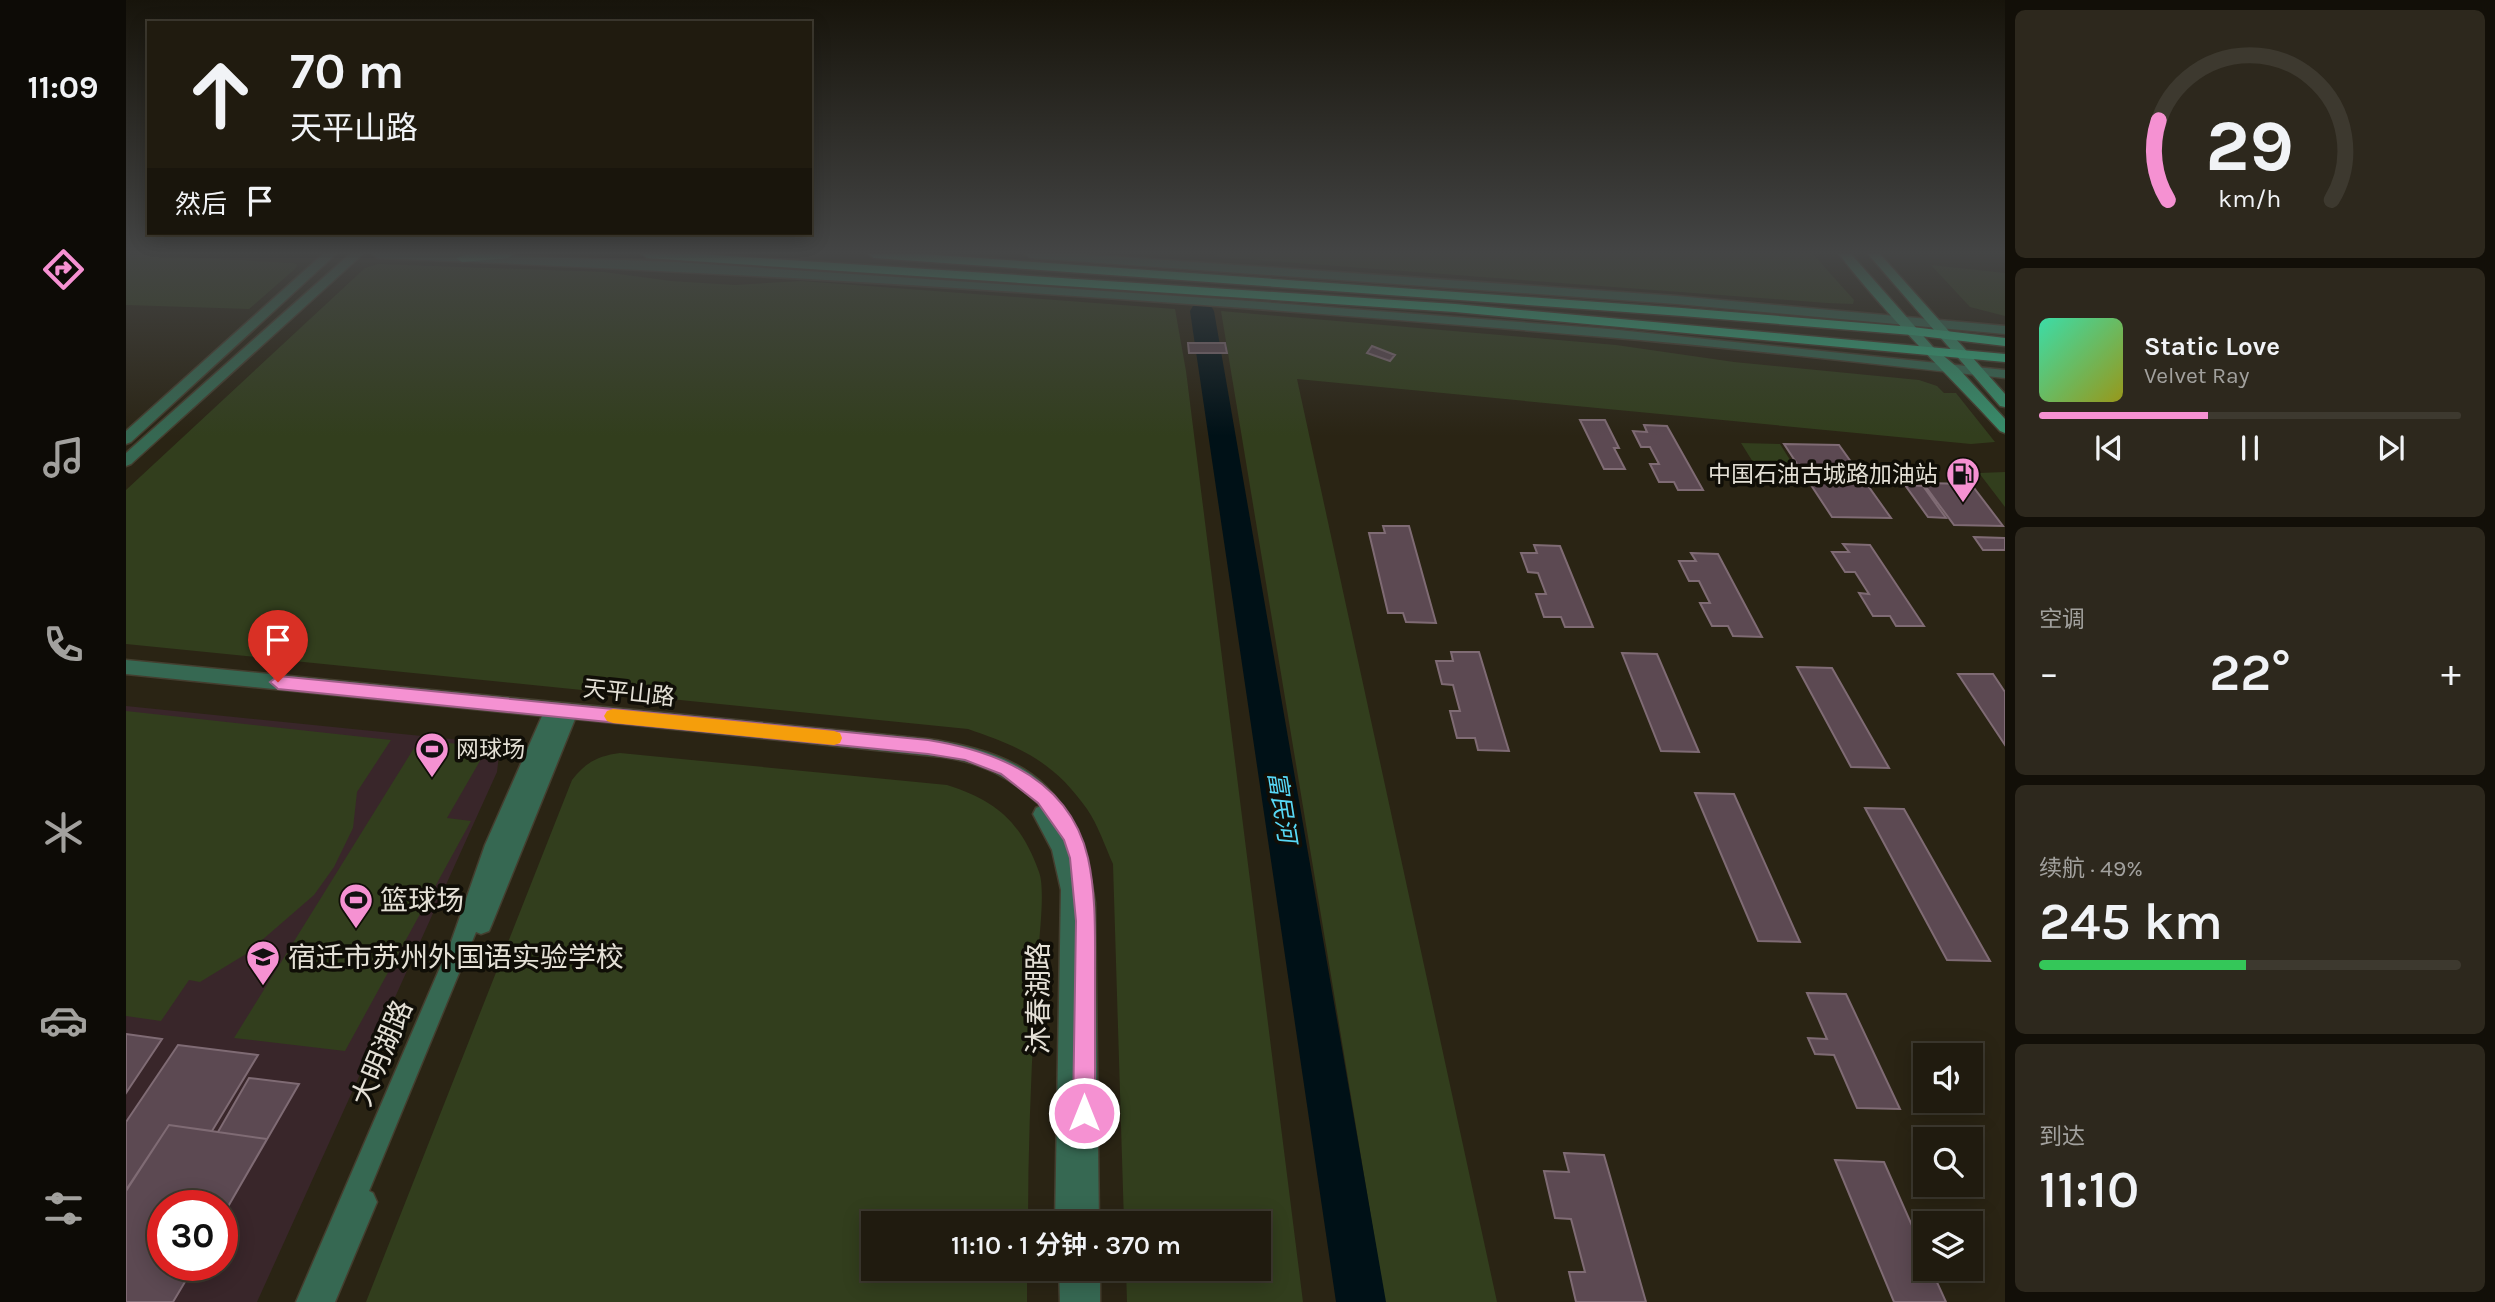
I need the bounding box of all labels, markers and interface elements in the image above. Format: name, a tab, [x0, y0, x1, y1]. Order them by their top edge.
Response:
text: 70 m	[290, 43, 404, 100]
icon: ahead	[175, 49, 266, 140]
text: 11:09	[27, 69, 99, 106]
text: 29	[2206, 104, 2294, 189]
text: 天平山路	[290, 110, 418, 147]
icon: arrive	[241, 182, 279, 220]
text: km/h	[2218, 184, 2282, 213]
text: 然后	[175, 189, 227, 220]
icon: directions	[39, 245, 88, 294]
text: Static Love	[2144, 331, 2280, 362]
text: Velvet Ray	[2144, 362, 2249, 389]
icon: previous	[2090, 429, 2128, 467]
icon: pause	[2231, 429, 2269, 467]
icon: next	[2372, 429, 2410, 467]
icon: music	[39, 433, 88, 482]
fuel station icon: 中国石油古城路加油站	[1944, 455, 1982, 504]
place label: 中国石油古城路加油站	[1708, 461, 1938, 488]
text: 空调	[2039, 606, 2085, 633]
pin	[248, 610, 308, 682]
icon: phone	[39, 620, 88, 669]
icon: arrive	[259, 621, 297, 659]
text: 22°	[2209, 642, 2291, 703]
text: −	[2039, 651, 2059, 696]
text: +	[2441, 651, 2461, 696]
street label: 天平山路	[582, 675, 676, 711]
sports icon: 网球场	[413, 730, 451, 779]
place label: 网球场	[456, 736, 525, 763]
water label: 富民河	[1263, 769, 1302, 849]
icon: climate	[39, 808, 88, 857]
text: 续航 · 49%	[2039, 855, 2143, 882]
sports icon: 篮球场	[337, 881, 375, 930]
place label: 篮球场	[380, 884, 464, 917]
text: 245 km	[2039, 891, 2223, 952]
school or university icon: 宿迁市苏州外国语实验学校	[244, 938, 282, 987]
place label: 宿迁市苏州外国语实验学校	[288, 941, 624, 974]
street label: 沐春湖路	[1022, 942, 1055, 1054]
street label: 大明湖路	[345, 995, 419, 1111]
icon: car	[39, 996, 88, 1045]
map controls	[1913, 1043, 1983, 1281]
button: sound	[1913, 1043, 1983, 1113]
position arrow	[1047, 1076, 1121, 1150]
text: 到达	[2039, 1123, 2085, 1150]
button: search	[1913, 1127, 1983, 1197]
text: 11:10	[2039, 1159, 2139, 1220]
icon: filters	[39, 1184, 88, 1233]
speed limit sign: 30	[147, 1190, 238, 1281]
button: layers	[1913, 1211, 1983, 1281]
text: 11:10 · 1 分钟 · 370 m	[951, 1230, 1181, 1261]

